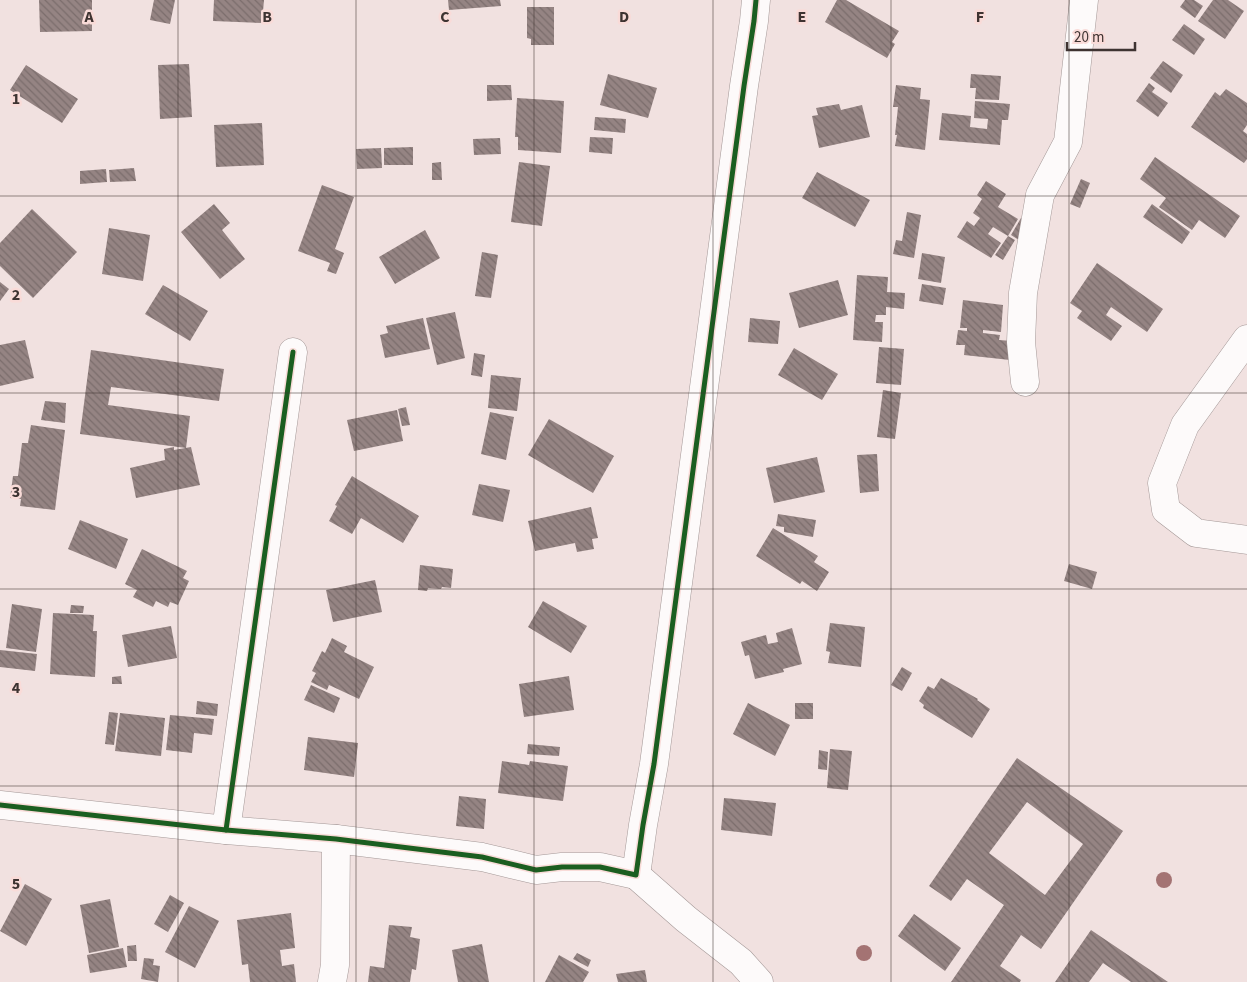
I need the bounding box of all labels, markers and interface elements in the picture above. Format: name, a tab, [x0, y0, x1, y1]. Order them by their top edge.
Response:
text: A	[83, 6, 94, 28]
text: B	[262, 6, 272, 28]
text: C	[440, 6, 450, 28]
text: D	[619, 6, 629, 28]
text: E	[798, 6, 806, 28]
text: F	[976, 6, 984, 28]
scale bar	[1067, 20, 1134, 52]
text: 20 m	[1074, 27, 1104, 48]
text: 1	[12, 88, 20, 110]
text: 2	[12, 284, 20, 306]
text: 3	[12, 481, 20, 503]
text: 4	[12, 677, 21, 699]
text: 5	[12, 873, 20, 895]

